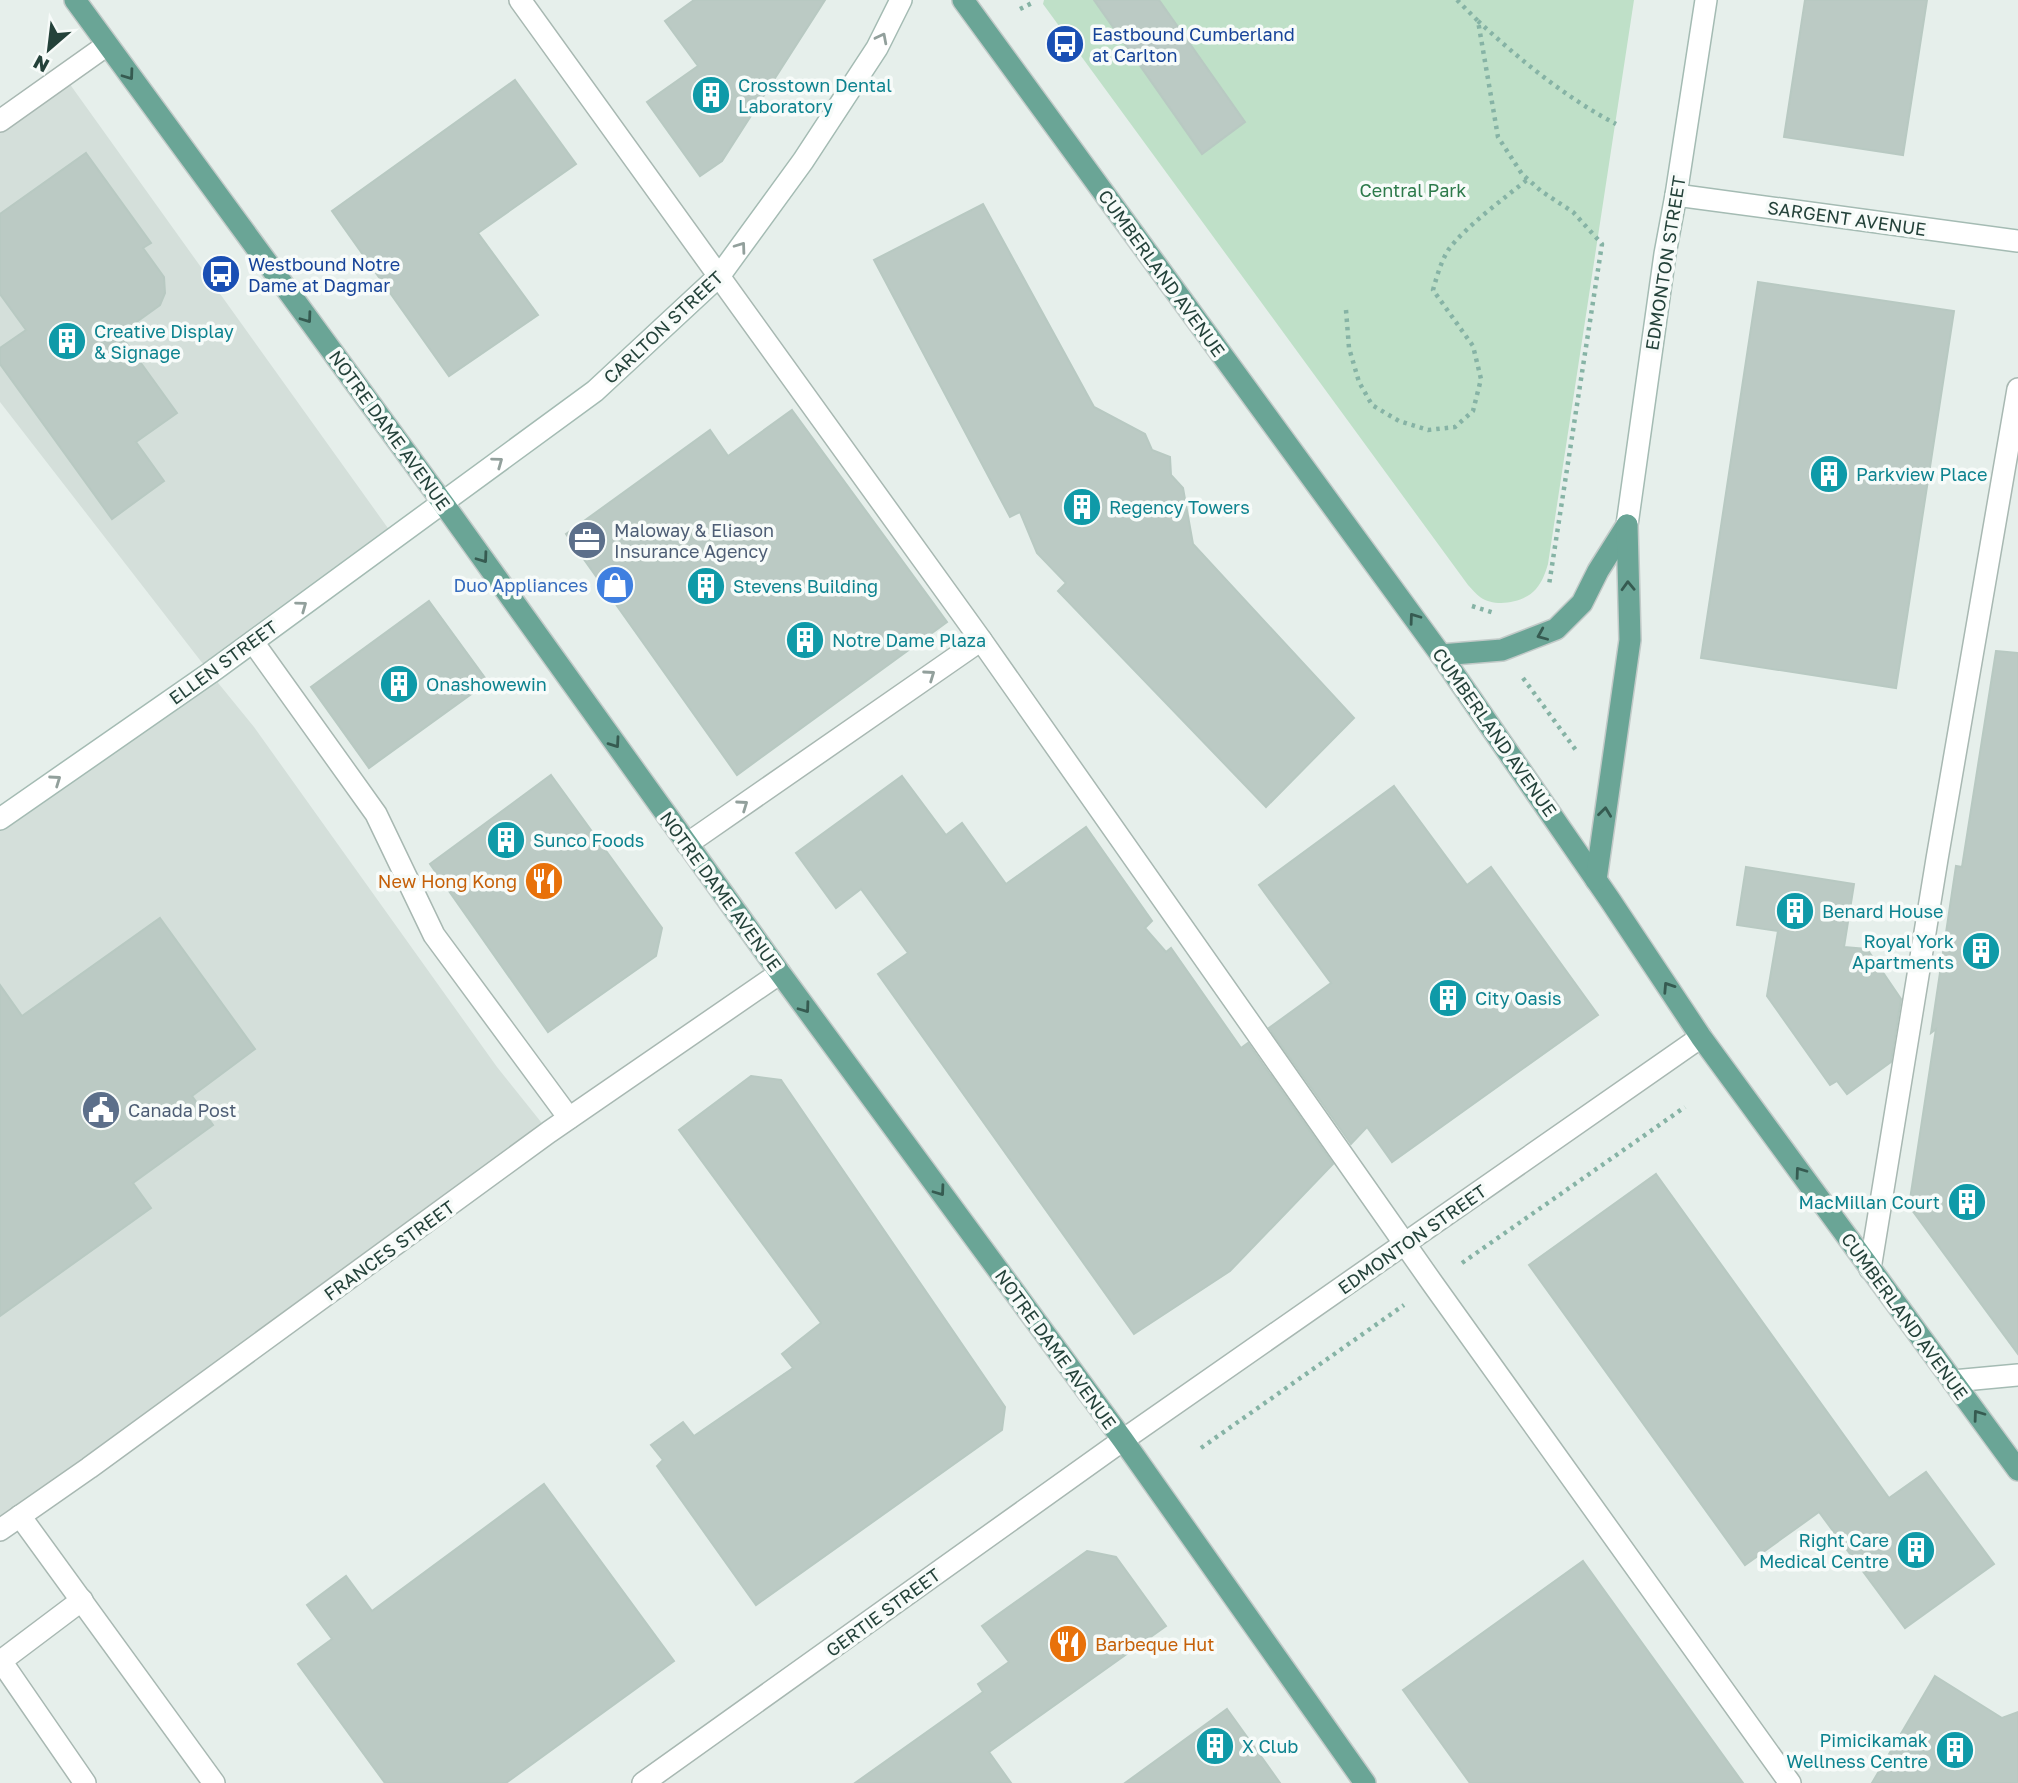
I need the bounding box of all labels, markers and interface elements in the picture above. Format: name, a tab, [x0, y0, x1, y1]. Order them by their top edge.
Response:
north arrow	[14, 14, 84, 84]
bus stop icon: Eastbound Cumberland at Carlton	[1044, 23, 1086, 65]
place label: Eastbound Cumberland at Carlton	[1092, 23, 1295, 66]
one-way arrow	[874, 33, 887, 45]
text: N	[29, 51, 53, 78]
one-way arrow	[121, 67, 133, 80]
building icon: Crosstown Dental Laboratory	[690, 74, 732, 116]
place label: Crosstown Dental Laboratory	[738, 74, 892, 117]
street label: EDMONTON STREET	[1640, 174, 1690, 352]
park label: Central Park	[1359, 179, 1467, 201]
street label: CUMBERLAND AVENUE	[1094, 185, 1230, 361]
street label: SARGENT AVENUE	[1766, 196, 1928, 240]
one-way arrow	[733, 242, 745, 255]
bus stop icon: Westbound Notre Dame at Dagmar	[200, 253, 242, 295]
place label: Westbound Notre Dame at Dagmar	[248, 253, 400, 296]
street label: CARLTON STREET	[599, 266, 727, 388]
one-way arrow	[299, 310, 312, 322]
building icon: Creative Display & Signage	[46, 320, 88, 362]
place label: Creative Display & Signage	[94, 320, 234, 363]
street label: NOTRE DAME AVENUE	[325, 346, 455, 514]
building icon: Parkview Place	[1808, 453, 1850, 495]
one-way arrow	[491, 458, 503, 470]
place label: Parkview Place	[1856, 463, 1987, 485]
building icon: Regency Towers	[1061, 486, 1103, 528]
place label: Regency Towers	[1109, 496, 1250, 518]
office icon: Maloway & Eliason Insurance Agency	[566, 519, 608, 561]
place label: Maloway & Eliason Insurance Agency	[614, 519, 774, 562]
one-way arrow	[475, 550, 487, 563]
shop icon: Duo Appliances	[594, 564, 636, 606]
building icon: Stevens Building	[685, 565, 727, 607]
place label: Duo Appliances	[453, 574, 588, 596]
place label: Stevens Building	[733, 575, 878, 597]
one-way arrow	[1621, 580, 1636, 591]
one-way arrow	[294, 602, 307, 614]
one-way arrow	[1410, 613, 1422, 626]
street label: ELLEN STREET	[164, 615, 282, 709]
building icon: Notre Dame Plaza	[784, 619, 826, 661]
one-way arrow	[1537, 627, 1549, 641]
place label: Notre Dame Plaza	[832, 629, 986, 651]
street label: CUMBERLAND AVENUE	[1428, 643, 1562, 821]
building icon: Onashowewin	[378, 663, 420, 705]
one-way arrow	[922, 671, 935, 683]
place label: Onashowewin	[426, 673, 547, 695]
one-way arrow	[607, 735, 620, 748]
one-way arrow	[48, 776, 61, 788]
one-way arrow	[736, 800, 749, 813]
one-way arrow	[1598, 806, 1613, 818]
street label: NOTRE DAME AVENUE	[656, 807, 786, 975]
building icon: Sunco Foods	[485, 819, 527, 861]
place label: Sunco Foods	[533, 829, 644, 851]
restaurant icon: New Hong Kong	[523, 860, 565, 902]
place label: New Hong Kong	[378, 870, 517, 892]
building icon: Benard House	[1774, 890, 1816, 932]
place label: Benard House	[1822, 900, 1944, 922]
place label: Royal York Apartments	[1852, 930, 1954, 973]
building icon: Royal York Apartments	[1960, 930, 2002, 972]
building icon: City Oasis	[1427, 977, 1469, 1019]
one-way arrow	[1664, 982, 1676, 995]
place label: City Oasis	[1475, 987, 1562, 1009]
one-way arrow	[797, 1000, 810, 1012]
public building icon: Canada Post	[80, 1089, 122, 1131]
place label: Canada Post	[128, 1099, 237, 1121]
one-way arrow	[1796, 1167, 1808, 1180]
street label: EDMONTON STREET	[1333, 1179, 1491, 1299]
building icon: MacMillan Court	[1946, 1181, 1988, 1223]
one-way arrow	[932, 1183, 944, 1196]
place label: MacMillan Court	[1798, 1191, 1940, 1213]
street label: FRANCES STREET	[319, 1195, 459, 1305]
street label: CUMBERLAND AVENUE	[1837, 1228, 1973, 1404]
street label: NOTRE DAME AVENUE	[991, 1265, 1121, 1433]
one-way arrow	[1974, 1410, 1986, 1423]
place label: Right Care Medical Centre	[1759, 1529, 1889, 1572]
building icon: Right Care Medical Centre	[1895, 1529, 1937, 1571]
street label: GERTIE STREET	[821, 1563, 945, 1661]
restaurant icon: Barbeque Hut	[1047, 1623, 1089, 1665]
place label: Barbeque Hut	[1095, 1633, 1214, 1655]
building icon: X Club	[1194, 1725, 1236, 1767]
place label: Pimicikamak Wellness Centre	[1786, 1729, 1928, 1772]
building icon: Pimicikamak Wellness Centre	[1934, 1729, 1976, 1771]
place label: X Club	[1242, 1735, 1298, 1757]

